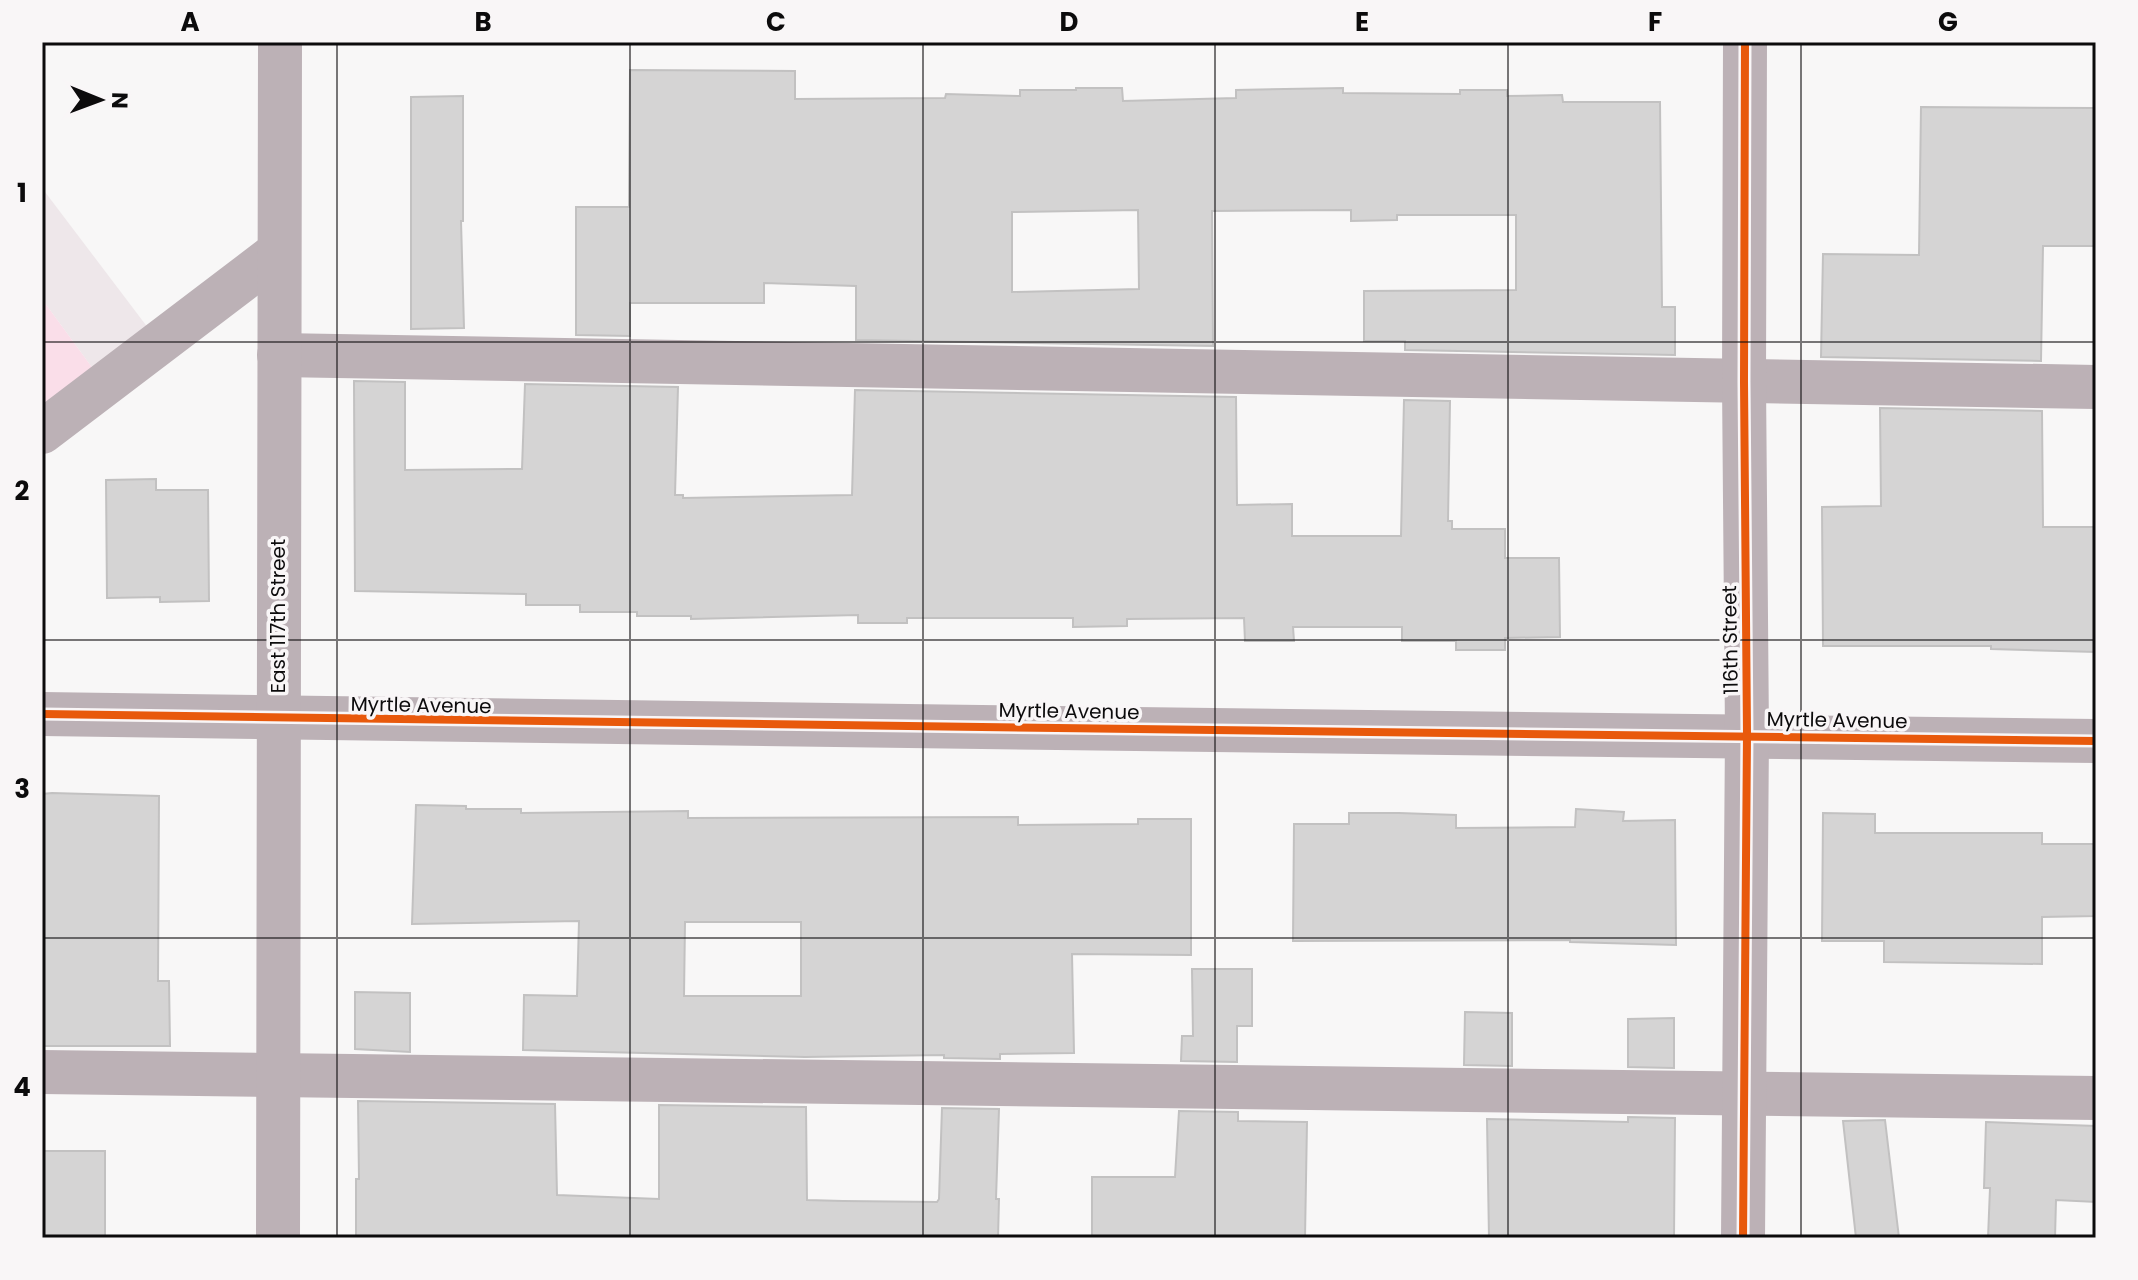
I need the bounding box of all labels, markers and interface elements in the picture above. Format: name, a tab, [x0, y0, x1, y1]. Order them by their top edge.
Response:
text: A	[180, 4, 200, 40]
text: B	[474, 4, 492, 40]
text: C	[766, 4, 786, 40]
text: D	[1060, 4, 1079, 40]
text: E	[1355, 4, 1369, 40]
text: F	[1648, 4, 1662, 40]
text: G	[1938, 4, 1958, 40]
north arrow	[60, 60, 140, 140]
text: N	[104, 92, 135, 109]
text: 1	[17, 175, 27, 211]
text: 2	[15, 473, 30, 509]
street label: East 117th Street	[264, 539, 292, 693]
street label: 116th Street	[1715, 585, 1745, 695]
street label: Myrtle Avenue	[350, 690, 492, 720]
street label: Myrtle Avenue	[998, 696, 1140, 726]
street label: Myrtle Avenue	[1766, 705, 1908, 735]
text: 3	[14, 771, 30, 807]
text: 4	[13, 1069, 31, 1105]

